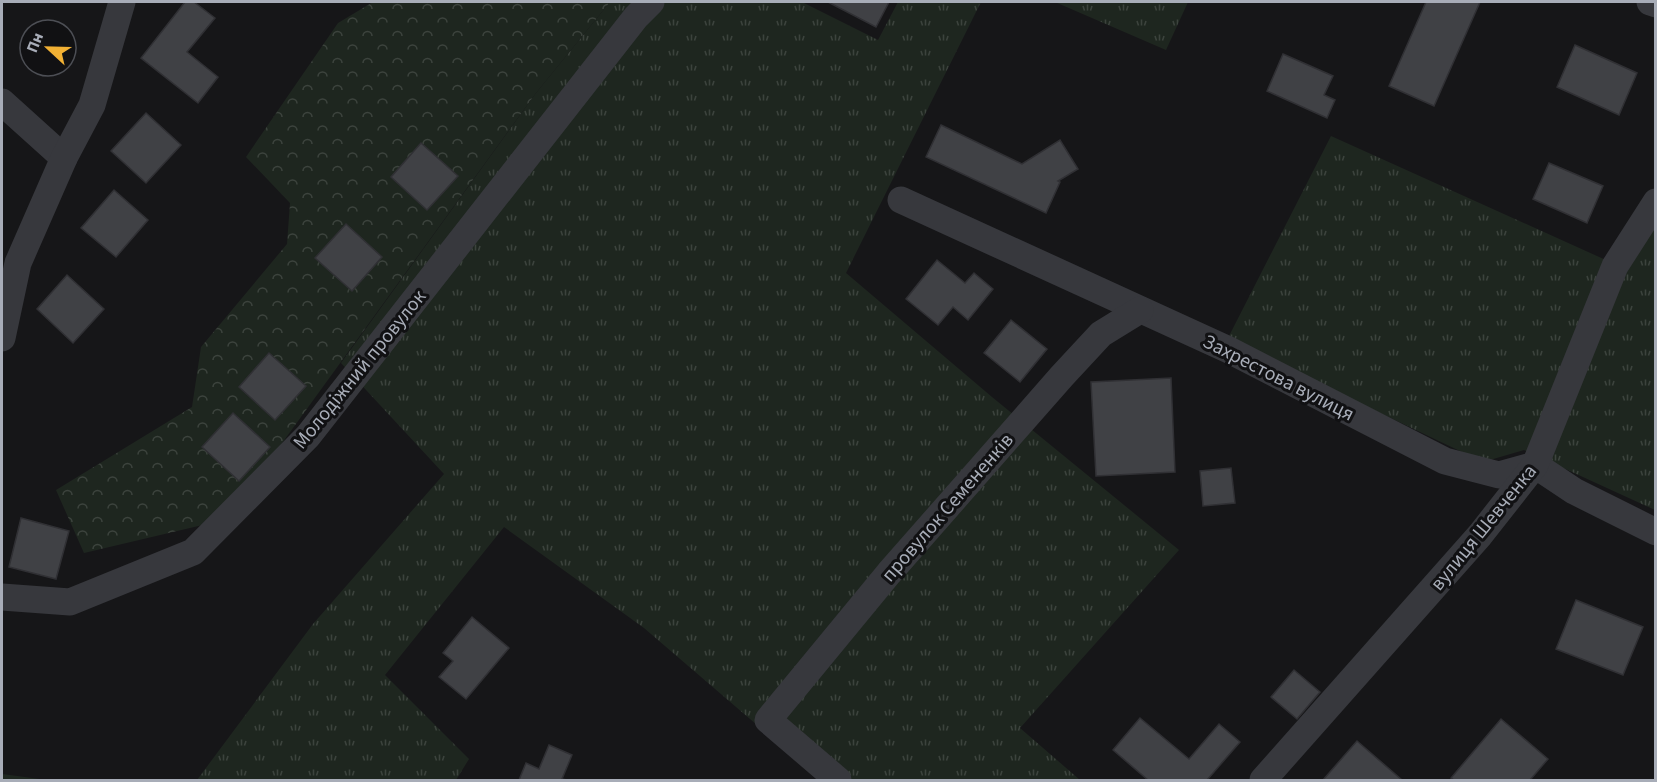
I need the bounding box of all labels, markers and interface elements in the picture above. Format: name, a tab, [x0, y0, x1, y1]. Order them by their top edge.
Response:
north arrow	[18, 18, 78, 78]
text: Пн	[21, 29, 49, 56]
street label: Молодіжний провулок	[287, 284, 433, 455]
street label: Захрестова вулиця	[1198, 328, 1359, 428]
street label: провулок Семененків	[875, 427, 1020, 588]
street label: вулиця Шевченка	[1424, 458, 1544, 597]

